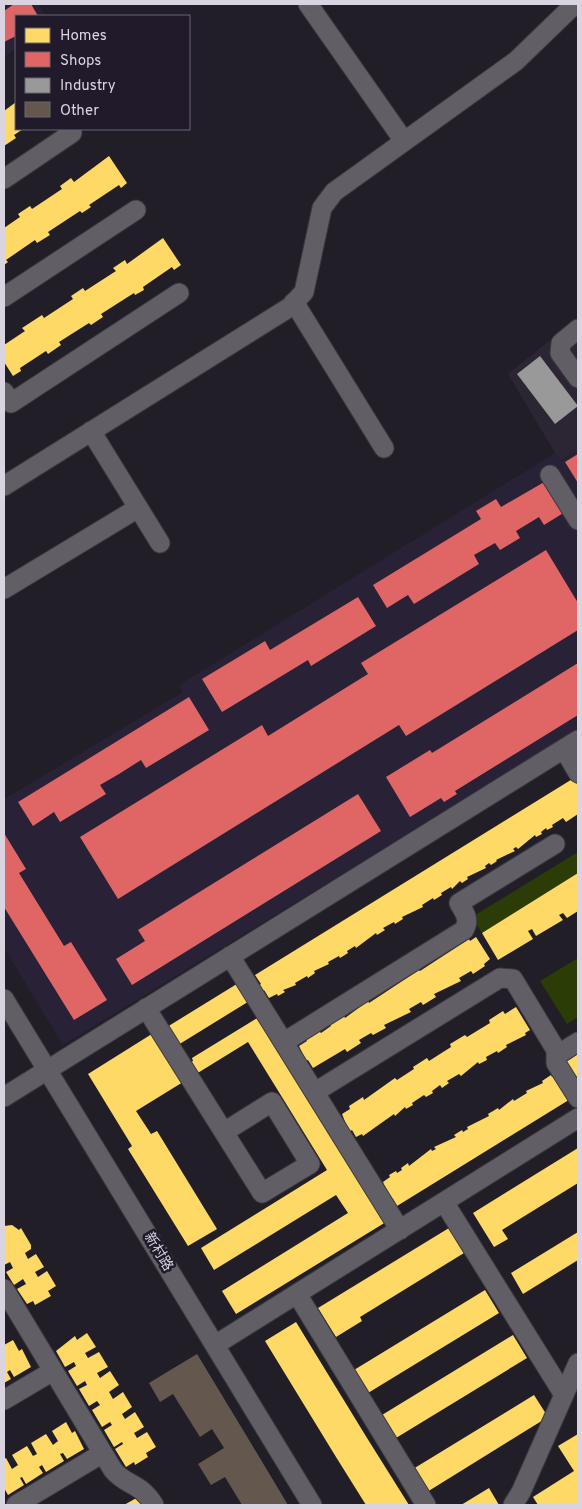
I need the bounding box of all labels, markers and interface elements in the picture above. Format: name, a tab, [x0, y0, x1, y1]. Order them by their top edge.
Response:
legend	[15, 15, 190, 130]
text: Homes	[60, 27, 107, 46]
text: Shops	[60, 52, 101, 71]
text: Industry	[60, 77, 116, 96]
text: Other	[60, 102, 99, 121]
street label: 新村路	[140, 1229, 177, 1274]

